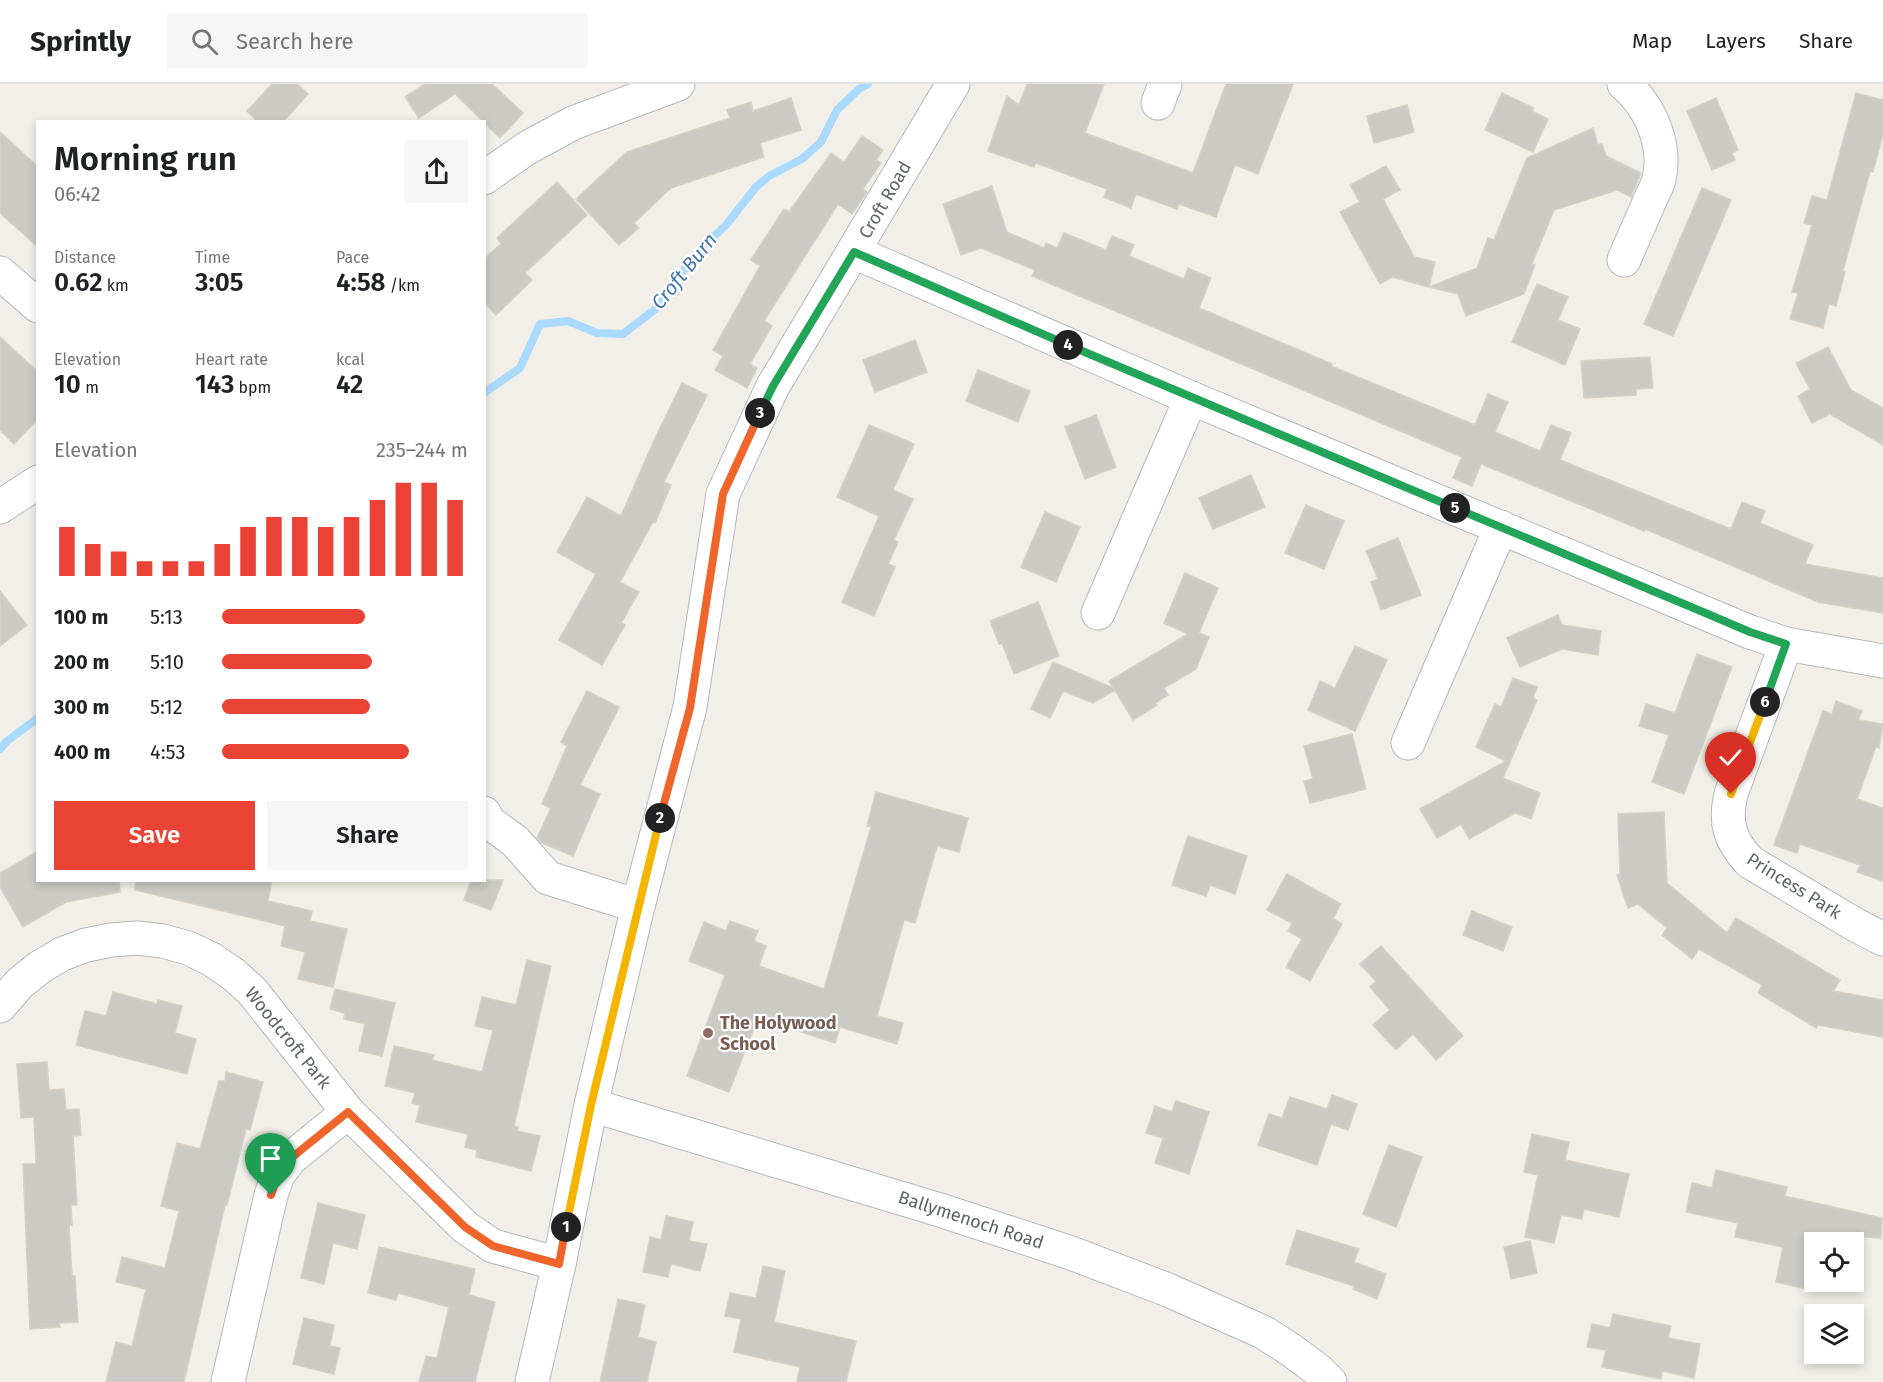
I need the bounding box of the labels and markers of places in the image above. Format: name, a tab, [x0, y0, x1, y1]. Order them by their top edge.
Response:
pin: 4	[1053, 330, 1083, 360]
pin: 3	[745, 398, 775, 428]
pin: 5	[1440, 493, 1470, 523]
pin: 6	[1750, 687, 1780, 717]
pin	[1705, 732, 1756, 794]
pin: 2	[645, 803, 675, 833]
place label: The Holywood School	[720, 1012, 837, 1055]
marker: The Holywood School	[701, 1026, 715, 1040]
pin	[245, 1133, 296, 1195]
pin: 1	[551, 1212, 581, 1242]

